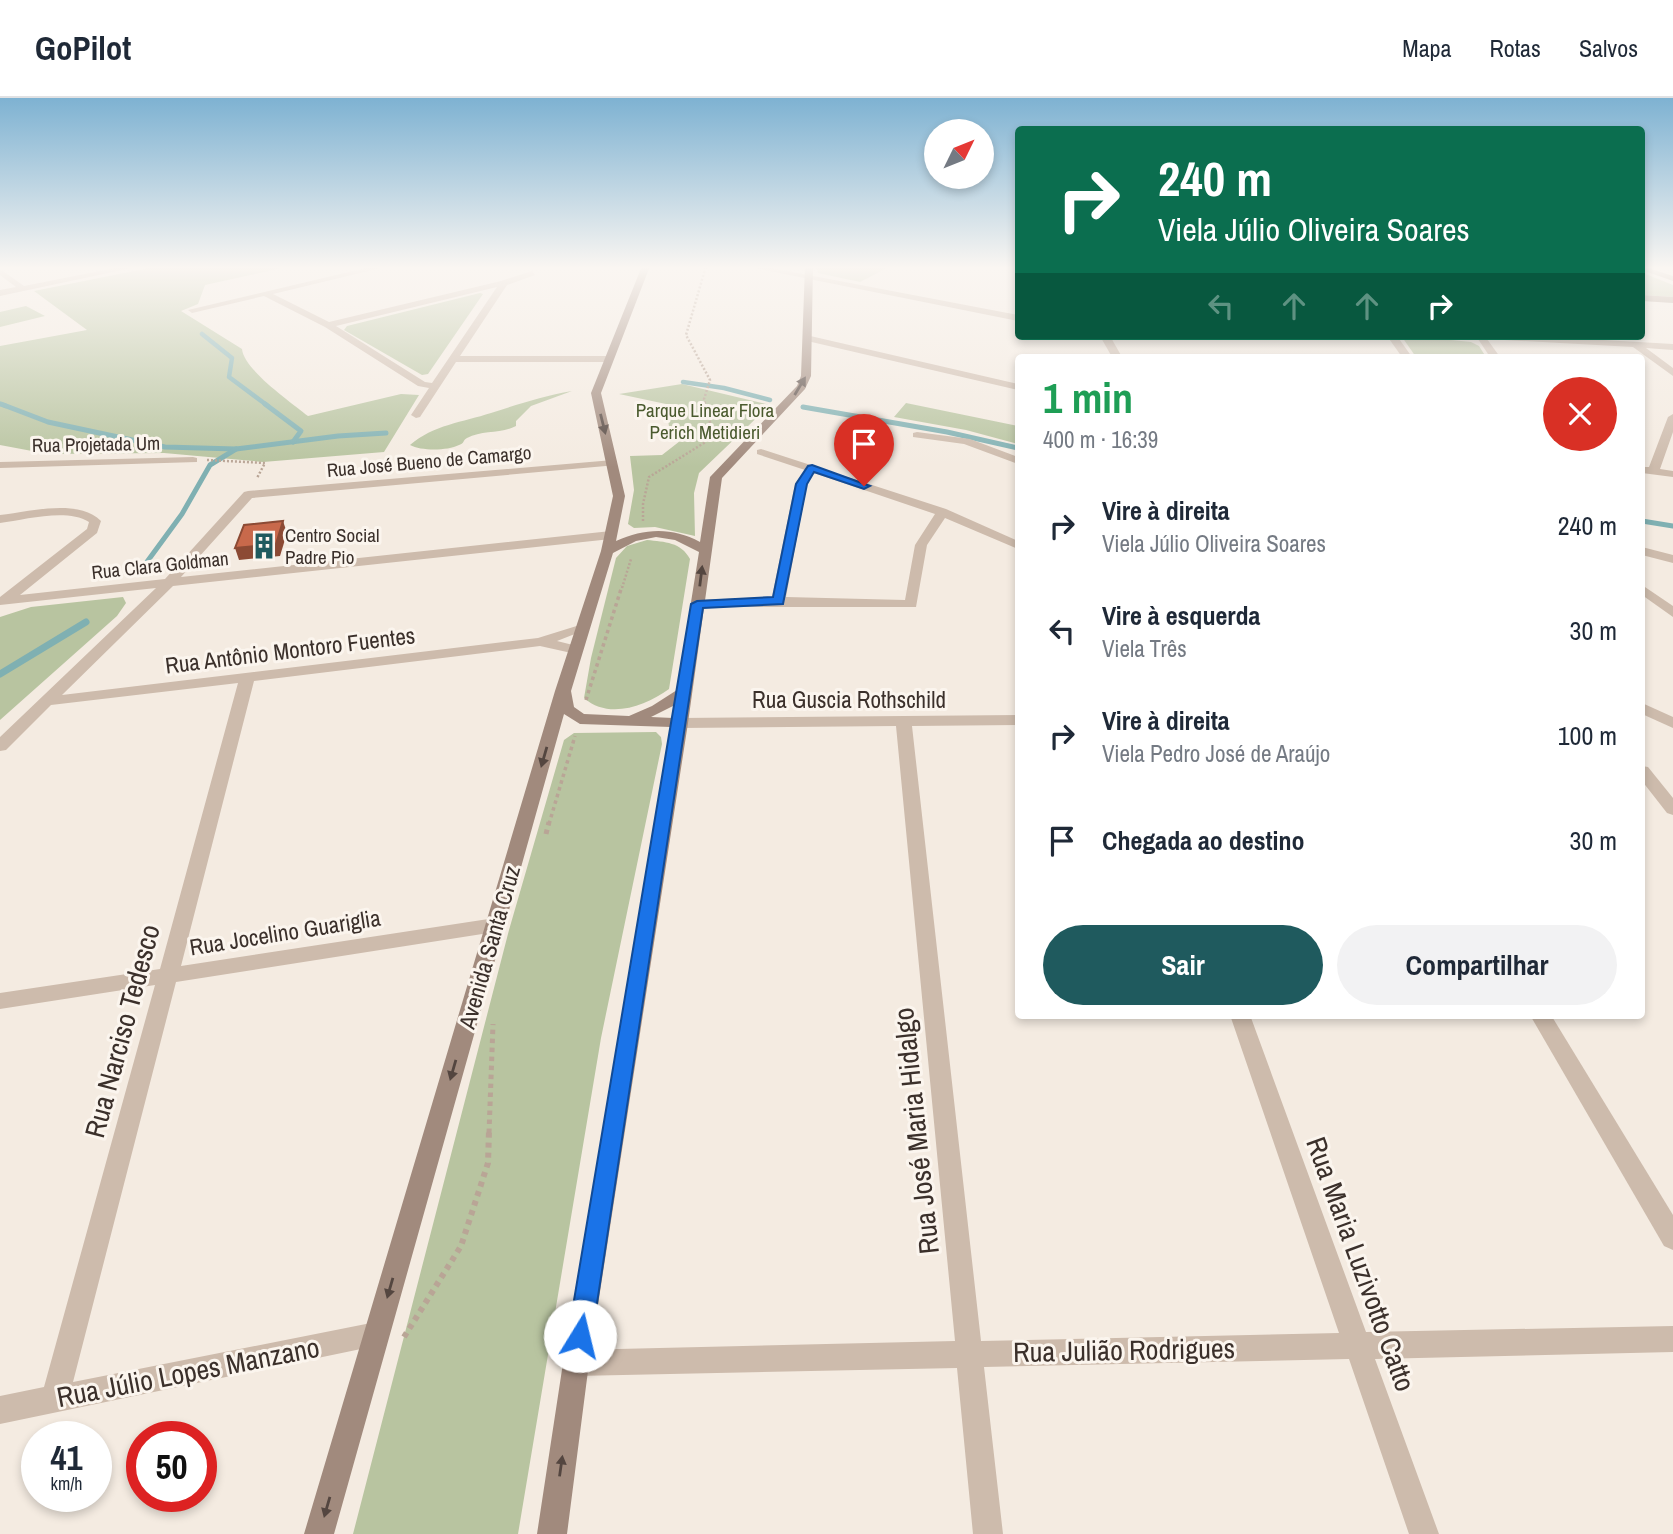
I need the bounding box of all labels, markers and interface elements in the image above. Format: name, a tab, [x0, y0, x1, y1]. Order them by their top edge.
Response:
text: GoPilot	[35, 26, 131, 70]
text: Mapa	[1402, 32, 1452, 64]
text: Rotas	[1490, 32, 1541, 64]
text: Salvos	[1579, 32, 1638, 64]
north arrow	[924, 119, 994, 189]
map controls	[924, 119, 994, 189]
text: 240 m	[1158, 145, 1272, 211]
icon: right	[1043, 154, 1134, 245]
text: Viela Júlio Oliveira Soares	[1158, 208, 1470, 251]
icon: left	[1202, 287, 1240, 325]
icon: ahead	[1275, 287, 1313, 325]
icon: ahead	[1348, 287, 1386, 325]
icon: right	[1421, 287, 1459, 325]
text: 1 min	[1043, 370, 1133, 426]
one-way arrow	[793, 376, 806, 395]
button: close	[1543, 377, 1617, 451]
park label: Parque Linear Flora Perich Metidieri	[636, 397, 775, 445]
one-way arrow	[598, 413, 609, 435]
pin	[834, 414, 894, 486]
text: 400 m · 16:39	[1043, 424, 1158, 455]
icon: arrive	[845, 425, 883, 463]
street label: Rua Projetada Um	[32, 430, 160, 458]
street label: Rua José Bueno de Camargo	[326, 439, 532, 483]
text: Vire à direita	[1102, 493, 1230, 528]
icon: right	[1043, 507, 1081, 545]
text: 240 m	[1558, 508, 1617, 543]
place label: Centro Social Padre Pio	[285, 522, 379, 570]
text: Viela Júlio Oliveira Soares	[1102, 528, 1326, 559]
building icon: Centro Social Padre Pio	[249, 531, 279, 561]
street label: Rua Clara Goldman	[90, 545, 230, 585]
one-way arrow	[696, 565, 707, 587]
text: Vire à esquerda	[1102, 598, 1260, 633]
icon: left	[1043, 612, 1081, 650]
text: 30 m	[1570, 613, 1617, 648]
street label: Rua Antônio Montoro Fuentes	[163, 619, 417, 681]
text: Viela Três	[1102, 633, 1187, 664]
street label: Rua Guscia Rothschild	[752, 684, 946, 715]
text: Vire à direita	[1102, 703, 1230, 738]
icon: right	[1043, 717, 1081, 755]
text: 100 m	[1558, 718, 1617, 753]
text: Viela Pedro José de Araújo	[1102, 738, 1330, 769]
one-way arrow	[538, 747, 548, 768]
icon: arrive	[1043, 822, 1081, 860]
text: Chegada ao destino	[1102, 823, 1305, 858]
text: 30 m	[1570, 823, 1617, 858]
street label: Avenida Santa Cruz	[451, 862, 527, 1033]
street label: Rua Jocelino Guariglia	[187, 902, 383, 962]
street label: Rua Narciso Tedesco	[75, 920, 169, 1142]
button: Sair	[1043, 925, 1323, 1005]
button: Compartilhar	[1337, 925, 1617, 1005]
street label: Rua José Maria Hidalgo	[884, 1006, 948, 1256]
one-way arrow	[448, 1059, 458, 1080]
street label: Rua Maria Luzivotto Catto	[1297, 1132, 1425, 1396]
one-way arrow	[384, 1278, 394, 1299]
position arrow	[543, 1299, 617, 1373]
street label: Rua Júlio Lopes Manzano	[53, 1328, 323, 1416]
street label: Rua Julião Rodrigues	[1013, 1329, 1235, 1371]
speed limit sign: 50	[126, 1421, 217, 1512]
text: 41	[51, 1434, 82, 1481]
one-way arrow	[556, 1455, 567, 1477]
text: km/h	[51, 1471, 83, 1496]
one-way arrow	[321, 1496, 331, 1517]

